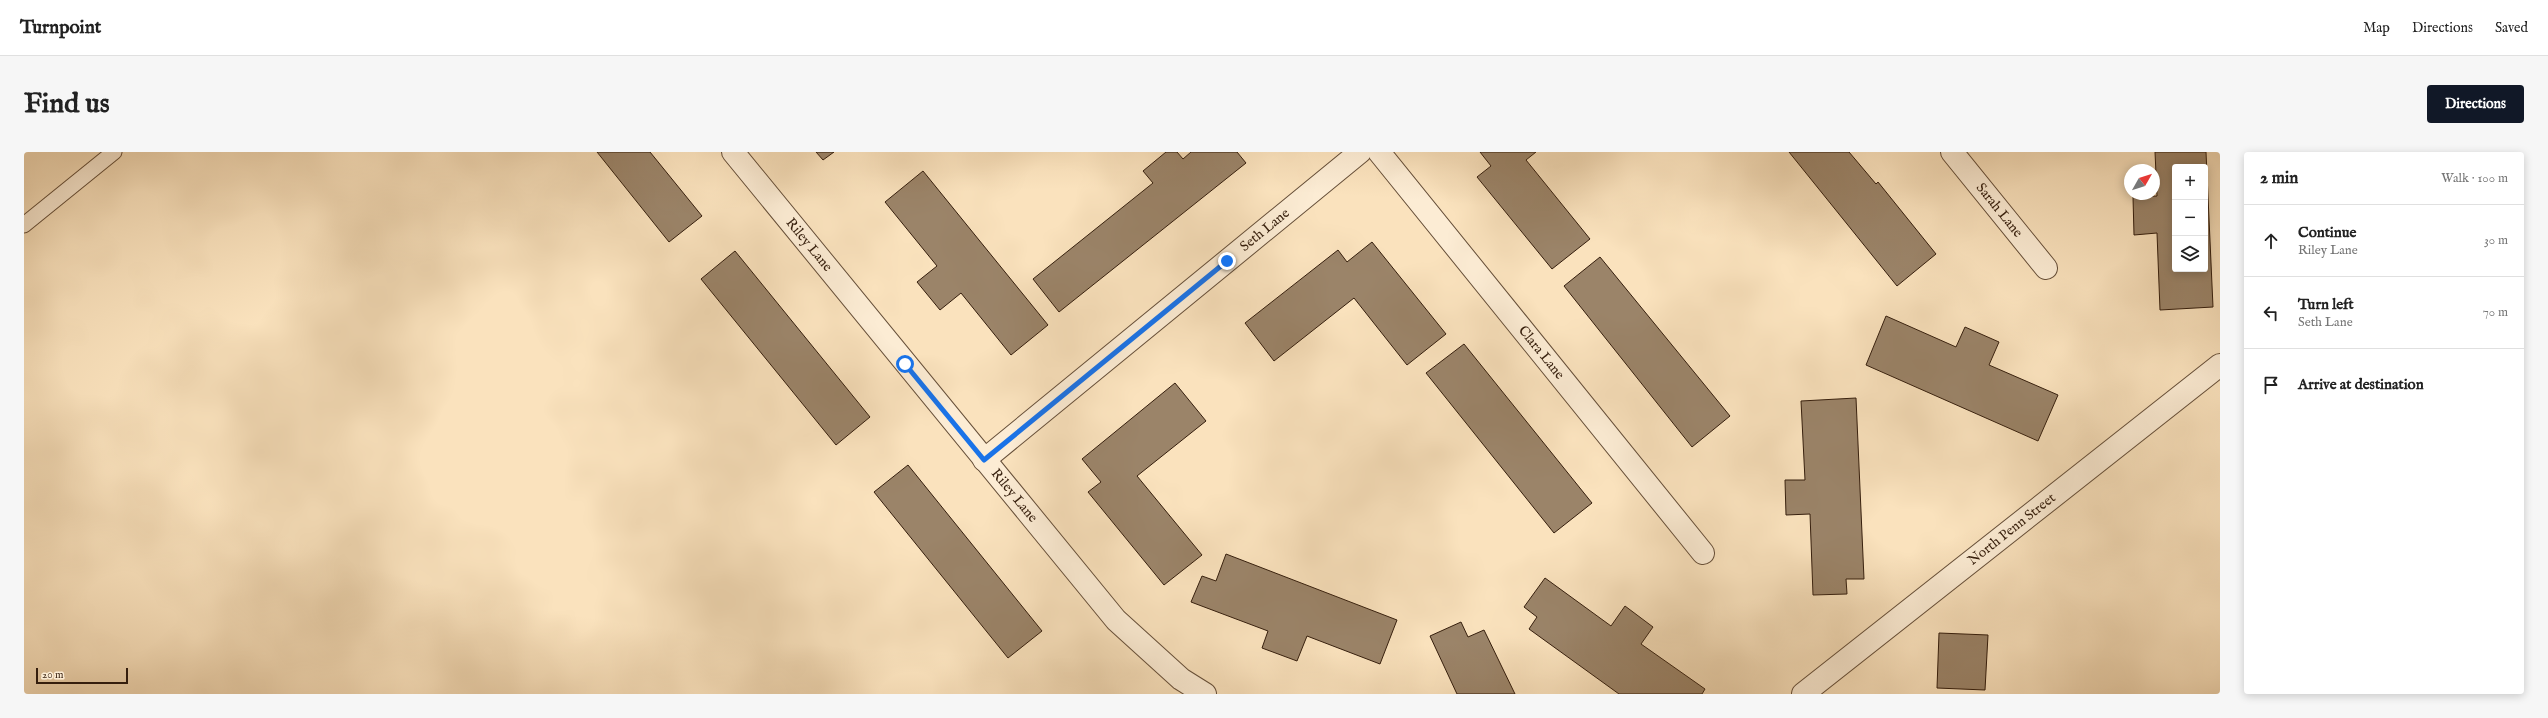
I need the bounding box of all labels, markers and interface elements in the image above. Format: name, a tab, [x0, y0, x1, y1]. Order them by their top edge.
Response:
text: Turnpoint	[20, 16, 101, 40]
text: Map	[2363, 19, 2390, 37]
text: Directions	[2412, 19, 2473, 37]
text: Saved	[2495, 19, 2528, 37]
button: Directions	[2427, 85, 2524, 123]
text: Find us	[24, 87, 110, 122]
north arrow	[2124, 164, 2160, 200]
map controls	[2172, 164, 2208, 272]
button: +	[2172, 164, 2208, 200]
text: 2 min	[2260, 168, 2298, 189]
text: Walk · 100 m	[2441, 170, 2508, 187]
street label: Sarah Lane	[1972, 179, 2027, 242]
button: −	[2172, 200, 2208, 236]
street label: Seth Lane	[1236, 204, 1294, 256]
street label: Riley Lane	[782, 214, 837, 276]
text: Continue	[2298, 223, 2356, 242]
icon: ahead	[2260, 230, 2282, 252]
text: 30 m	[2484, 232, 2508, 249]
button: layers	[2172, 236, 2208, 272]
text: Riley Lane	[2298, 242, 2358, 259]
route end	[1218, 252, 1236, 270]
text: Turn left	[2298, 295, 2354, 314]
icon: left	[2260, 302, 2282, 324]
text: 70 m	[2483, 304, 2508, 321]
text: Seth Lane	[2298, 314, 2353, 331]
street label: Clara Lane	[1514, 322, 1569, 384]
route start	[896, 355, 914, 373]
icon: arrive	[2260, 374, 2282, 396]
text: Arrive at destination	[2298, 375, 2424, 394]
street label: Riley Lane	[987, 465, 1042, 527]
street label: North Penn Street	[1964, 489, 2060, 569]
scale bar	[36, 666, 128, 685]
text: 20 m	[42, 668, 63, 682]

